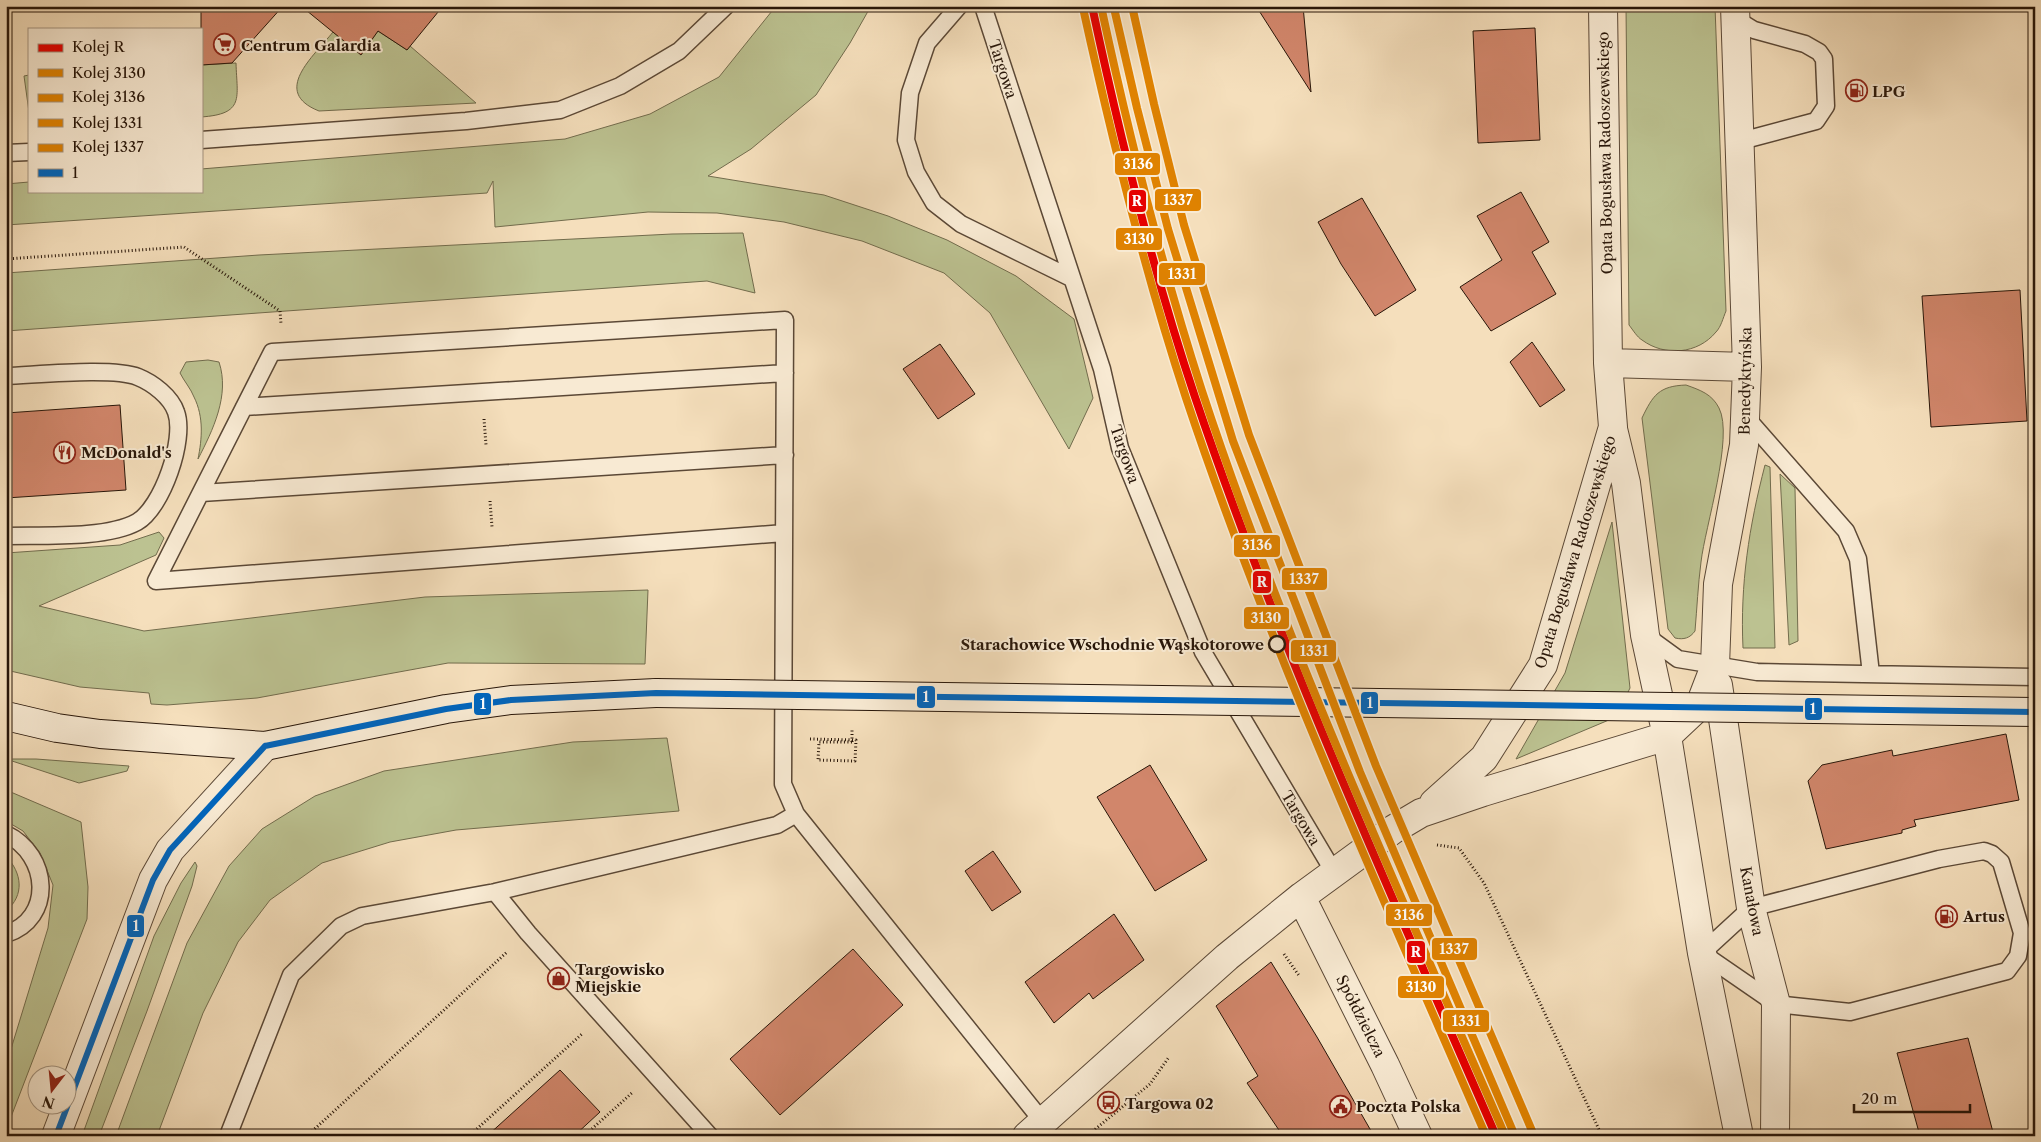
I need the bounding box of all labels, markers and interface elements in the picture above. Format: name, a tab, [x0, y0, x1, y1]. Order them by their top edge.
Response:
legend	[28, 28, 202, 192]
street label: Opata Bogusława Radoszewskiego	[1593, 31, 1617, 275]
supermarket icon: Centrum Galardia	[213, 33, 237, 57]
place label: Centrum Galardia	[241, 36, 381, 55]
text: Kolej R	[72, 37, 125, 56]
street label: Targowa	[985, 37, 1021, 101]
text: Kolej 3130	[72, 63, 146, 82]
fuel station icon: LPG	[1844, 79, 1868, 103]
place label: LPG	[1872, 82, 1906, 101]
text: Kolej 3136	[72, 87, 145, 106]
text: Kolej 1331	[72, 113, 143, 132]
text: Kolej 1337	[72, 137, 144, 156]
line badge: 3136	[1114, 152, 1161, 176]
text: 3136	[1123, 155, 1153, 173]
text: 1	[72, 163, 79, 182]
line badge: 1337	[1154, 188, 1202, 212]
line badge: R	[1128, 189, 1147, 213]
text: 1337	[1163, 191, 1193, 209]
text: R	[1132, 192, 1144, 210]
line badge: 3130	[1115, 227, 1163, 251]
text: 3130	[1123, 230, 1155, 248]
line badge: 1331	[1158, 262, 1206, 286]
text: 1331	[1168, 265, 1197, 283]
street label: Benedyktyńska	[1735, 327, 1755, 435]
street label: Targowa	[1106, 422, 1144, 486]
street label: Opata Bogusława Radoszewskiego	[1530, 433, 1620, 671]
restaurant icon: McDonald's	[53, 440, 77, 464]
place label: McDonald's	[81, 443, 172, 462]
line badge: 3136	[1233, 534, 1281, 558]
text: 3136	[1242, 536, 1272, 554]
line badge: 1337	[1281, 567, 1328, 591]
line badge: R	[1252, 570, 1272, 594]
text: 1337	[1289, 570, 1319, 588]
text: R	[1257, 573, 1269, 591]
line badge: 3130	[1243, 606, 1290, 630]
text: 3130	[1250, 609, 1282, 627]
place label: Starachowice Wschodnie Wąskotorowe	[960, 635, 1264, 654]
marker: Starachowice Wschodnie Wąskotorowe	[1268, 635, 1286, 653]
line badge: 1331	[1290, 639, 1337, 663]
text: 1331	[1300, 642, 1329, 660]
line badge: 1	[916, 685, 936, 709]
text: 1	[923, 688, 930, 706]
line badge: 1	[1360, 691, 1379, 715]
line badge: 1	[473, 692, 492, 716]
text: 1	[1367, 694, 1374, 712]
text: 1	[480, 695, 487, 713]
line badge: 1	[1804, 697, 1823, 721]
text: 1	[1810, 700, 1817, 718]
street label: Targowa	[1277, 787, 1325, 849]
street label: Kanałowa	[1736, 865, 1768, 937]
line badge: 3136	[1385, 903, 1433, 927]
fuel station icon: Artus	[1935, 904, 1959, 928]
text: 3136	[1394, 906, 1424, 924]
place label: Artus	[1962, 907, 2005, 926]
line badge: 1	[126, 914, 145, 938]
text: 1	[133, 917, 140, 935]
line badge: 1337	[1431, 937, 1478, 961]
line badge: R	[1406, 940, 1426, 964]
text: 1337	[1439, 940, 1469, 958]
text: R	[1411, 943, 1423, 961]
place label: Targowisko Miejskie	[575, 960, 665, 996]
shop icon: Targowisko Miejskie	[547, 966, 571, 990]
street label: Spółdzielcza	[1332, 972, 1390, 1060]
line badge: 3130	[1397, 975, 1445, 999]
text: 3130	[1405, 978, 1437, 996]
line badge: 1331	[1442, 1009, 1490, 1033]
text: 1331	[1452, 1012, 1481, 1030]
north arrow	[28, 1064, 78, 1114]
scale bar	[1854, 1082, 1970, 1114]
text: 20 m	[1861, 1089, 1897, 1108]
bus stop icon: Targowa 02	[1097, 1091, 1121, 1115]
text: N	[40, 1092, 57, 1113]
place label: Targowa 02	[1125, 1094, 1214, 1113]
public building icon: Poczta Polska	[1328, 1094, 1352, 1118]
place label: Poczta Polska	[1356, 1097, 1461, 1116]

